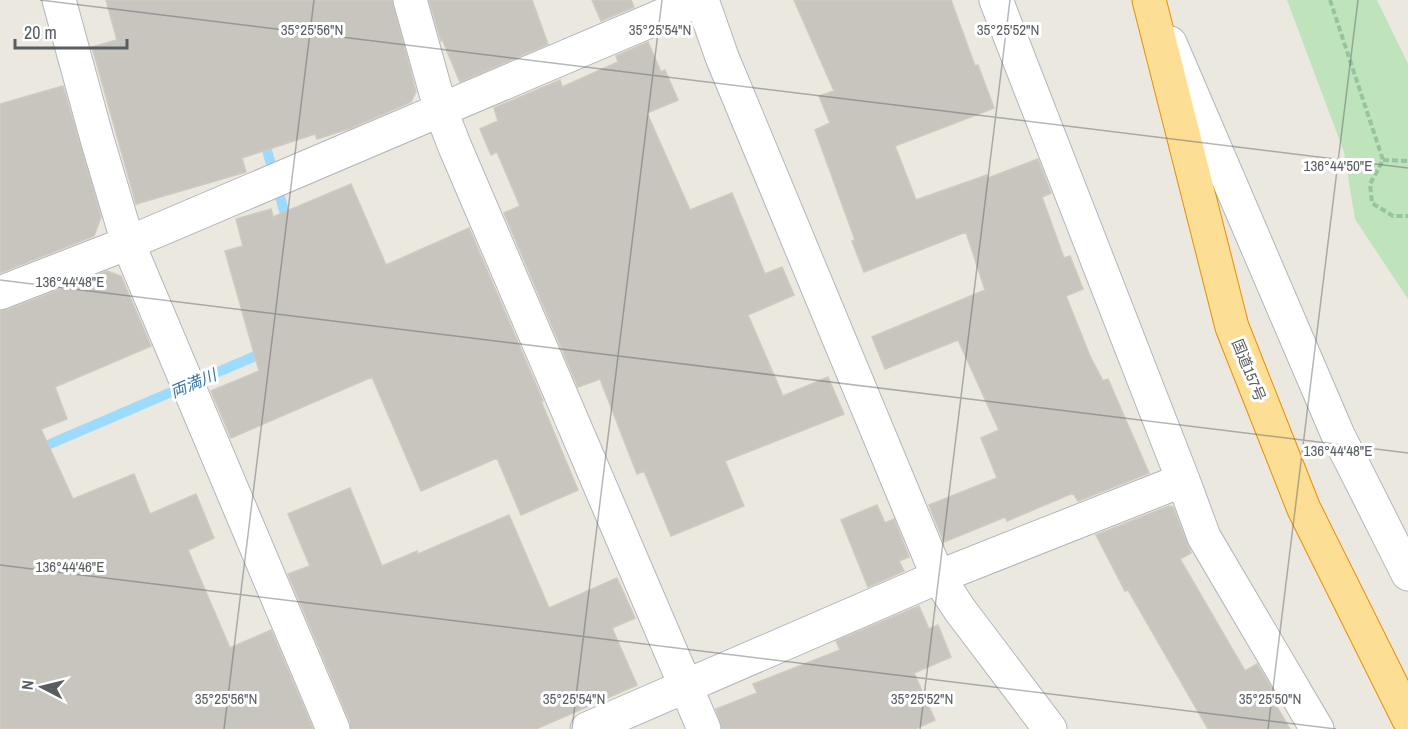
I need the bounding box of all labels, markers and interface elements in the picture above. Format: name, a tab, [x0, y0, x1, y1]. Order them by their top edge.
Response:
scale bar	[15, 12, 128, 50]
text: 35°25'56"N	[281, 19, 343, 40]
text: 35°25'54"N	[629, 19, 691, 40]
text: 35°25'52"N	[977, 19, 1039, 40]
text: 20 m	[24, 20, 57, 45]
text: 136°44'50"E	[1304, 155, 1372, 176]
text: 136°44'48"E	[36, 271, 104, 292]
street label: 国道157号	[1227, 336, 1271, 404]
water label: 両満川	[167, 363, 221, 403]
text: 136°44'48"E	[1304, 440, 1372, 461]
text: 136°44'46"E	[36, 556, 104, 577]
north arrow	[12, 657, 72, 717]
text: N	[16, 679, 39, 691]
text: 35°25'56"N	[195, 688, 257, 709]
text: 35°25'54"N	[543, 688, 605, 709]
text: 35°25'52"N	[891, 688, 953, 709]
text: 35°25'50"N	[1239, 688, 1301, 709]

